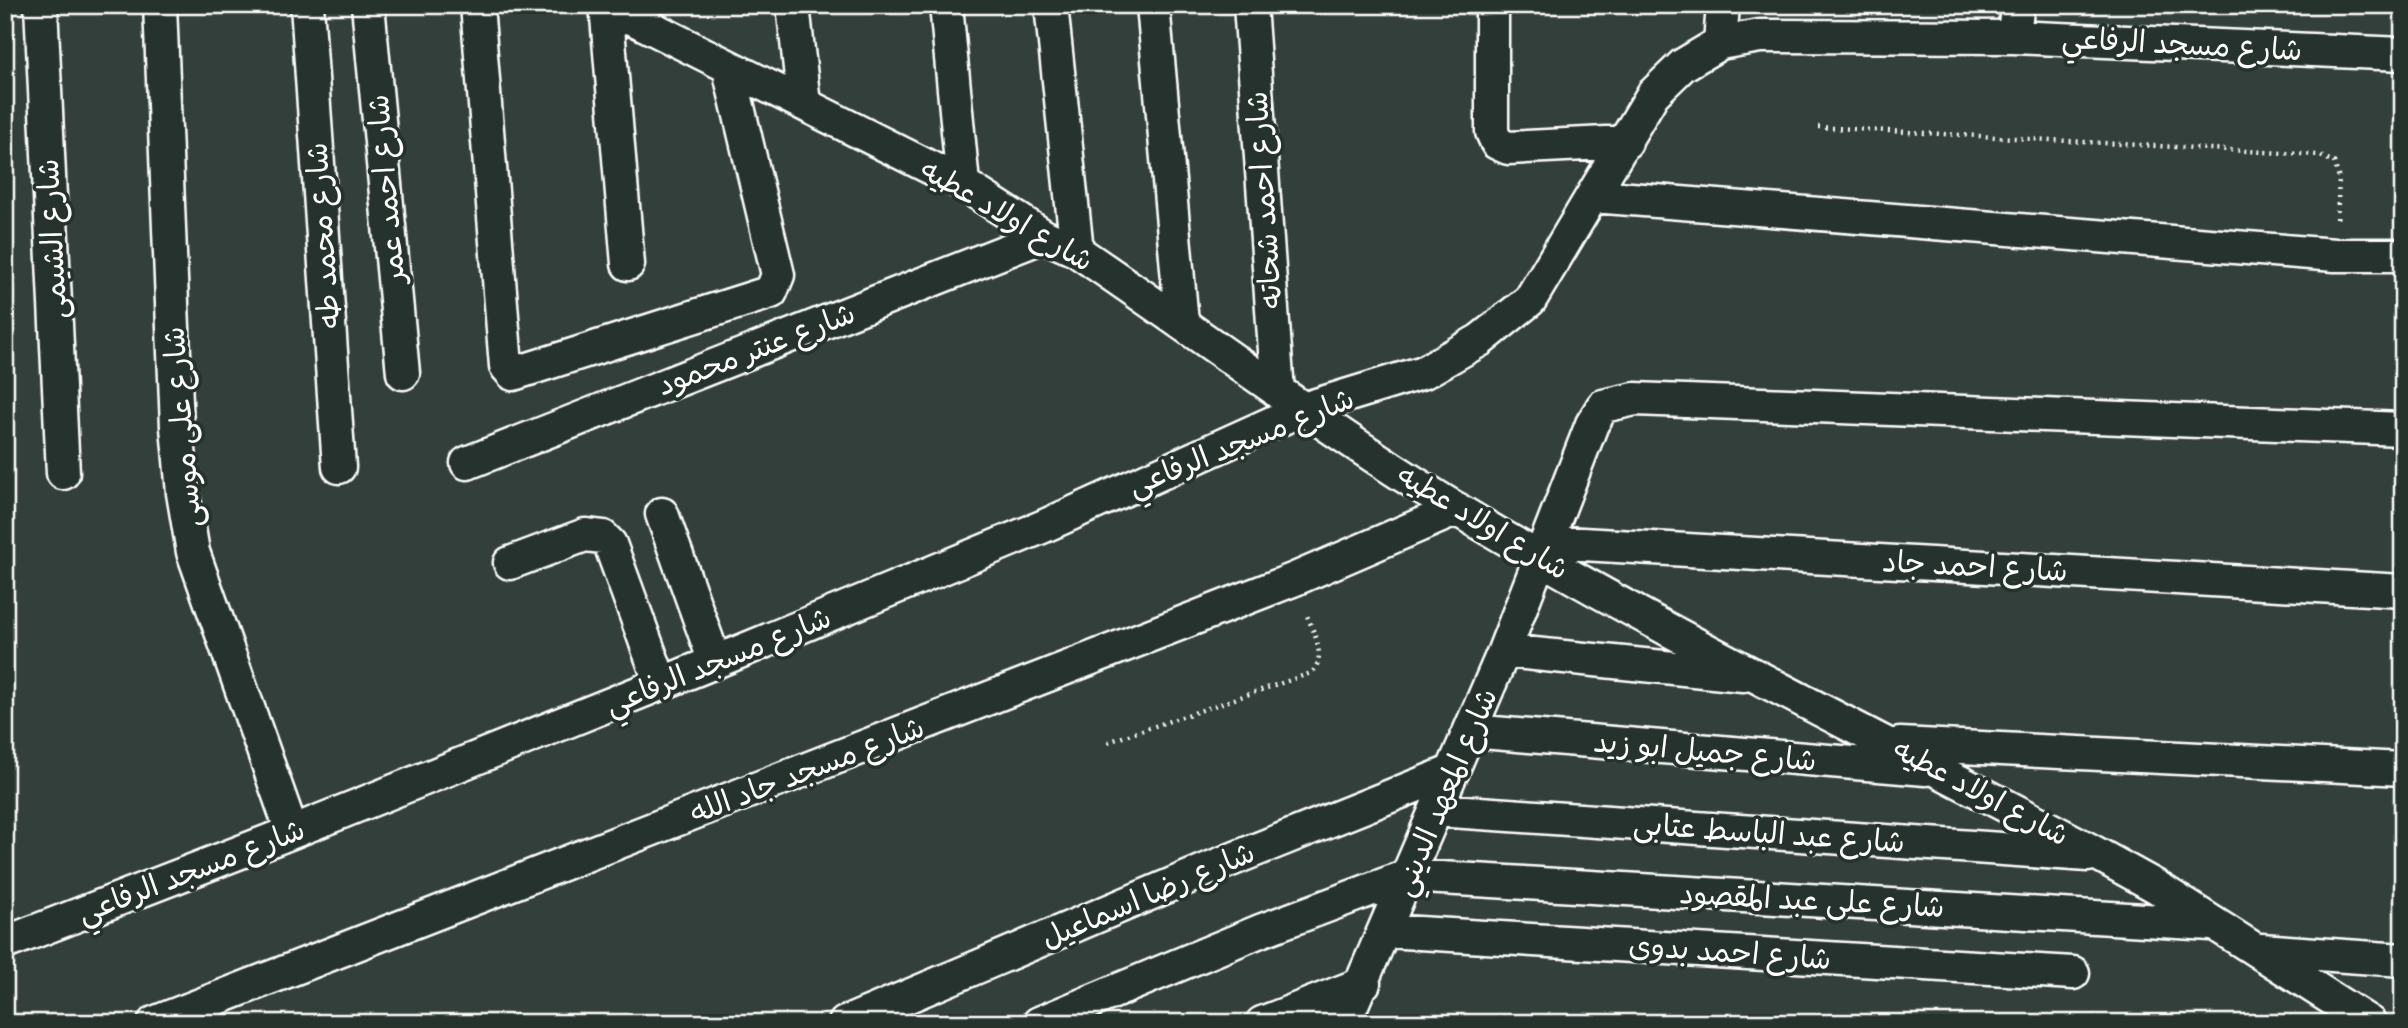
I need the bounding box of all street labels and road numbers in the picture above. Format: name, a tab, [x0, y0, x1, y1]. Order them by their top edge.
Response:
street label: شارع مسجد الرفاعي	[2060, 19, 2303, 76]
street label: شارع احمد شحاته	[1237, 90, 1293, 310]
street label: شارع احمد عمر	[359, 93, 415, 288]
street label: شارع محمد طه	[298, 141, 350, 331]
street label: شارع اولاد عطيه	[913, 150, 1100, 282]
street label: شارع الشيمى	[29, 158, 77, 320]
street label: شارع عنتر محمود	[652, 294, 861, 406]
street label: شارع على موسى	[154, 325, 212, 529]
street label: شارع مسجد الرفاعي	[1122, 379, 1362, 511]
street label: شارع اولاد عطيه	[1389, 456, 1576, 590]
street label: شارع احمد جاد	[1881, 542, 2069, 592]
street label: شارع مسجد الرفاعي	[599, 598, 839, 730]
street label: شارع المعهد الديني	[1384, 682, 1512, 905]
street label: شارع مسجد جاد الله	[684, 708, 930, 834]
street label: شارع جميل ابو زيد	[1592, 722, 1818, 782]
street label: شارع اولاد عطيه	[1886, 730, 2076, 856]
street label: شارع عبد الباسط عتابى	[1632, 805, 1906, 863]
street label: شارع مسجد الرفاعي	[72, 810, 313, 938]
street label: شارع رضا اسماعيل	[1035, 833, 1261, 959]
street label: شارع على عبد المقصود	[1678, 874, 1945, 928]
street label: شارع احمد بدوى	[1627, 926, 1833, 980]

